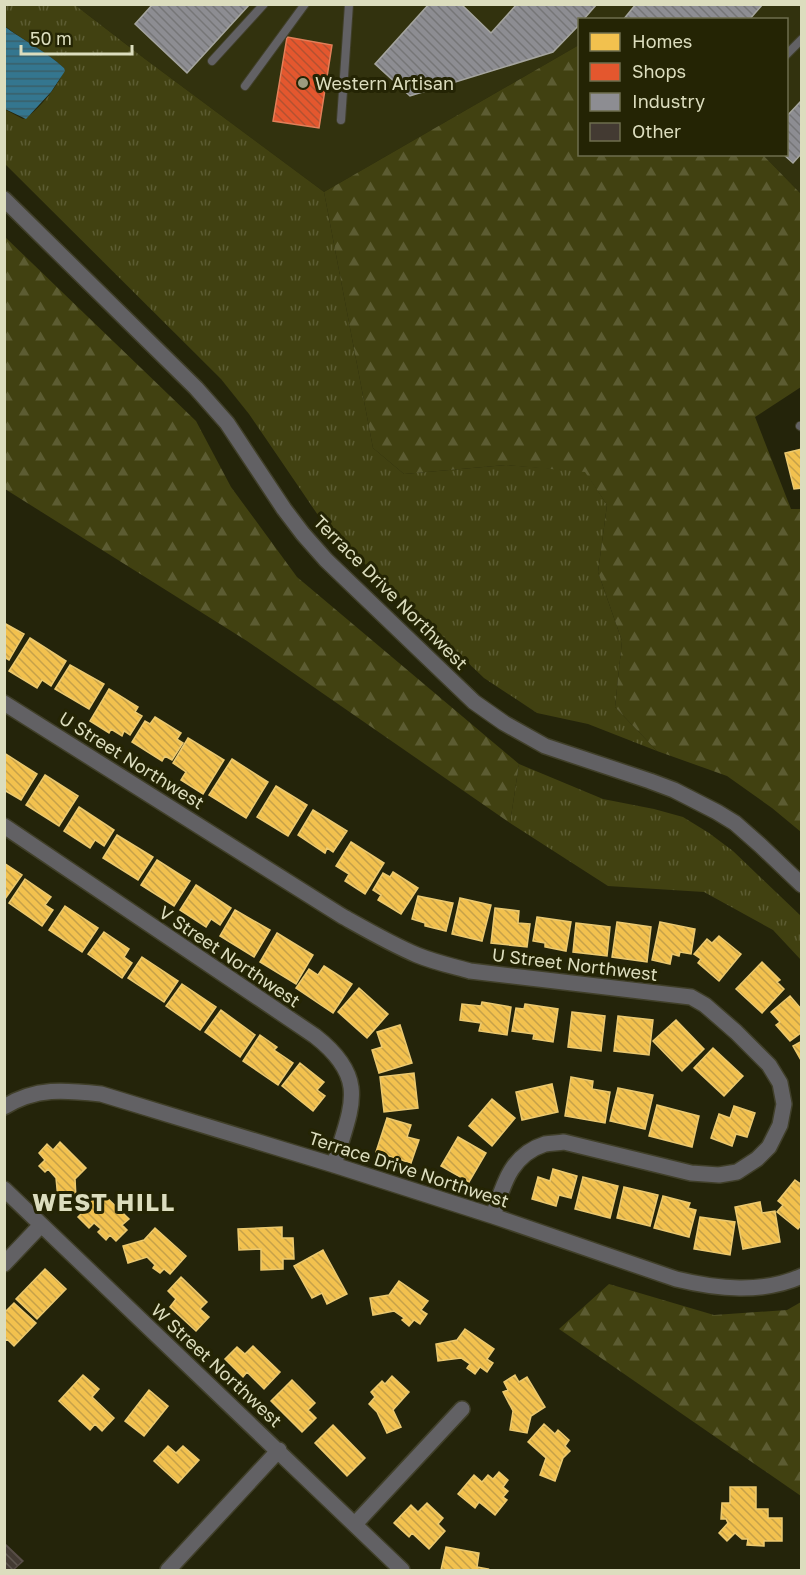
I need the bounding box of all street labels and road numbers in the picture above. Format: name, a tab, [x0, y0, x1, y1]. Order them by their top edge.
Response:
street label: Terrace Drive Northwest	[309, 510, 473, 674]
street label: U Street Northwest	[55, 706, 209, 814]
street label: V Street Northwest	[155, 901, 305, 1011]
street label: U Street Northwest	[491, 943, 659, 985]
street label: Terrace Drive Northwest	[306, 1126, 512, 1212]
street label: W Street Northwest	[147, 1299, 287, 1431]

